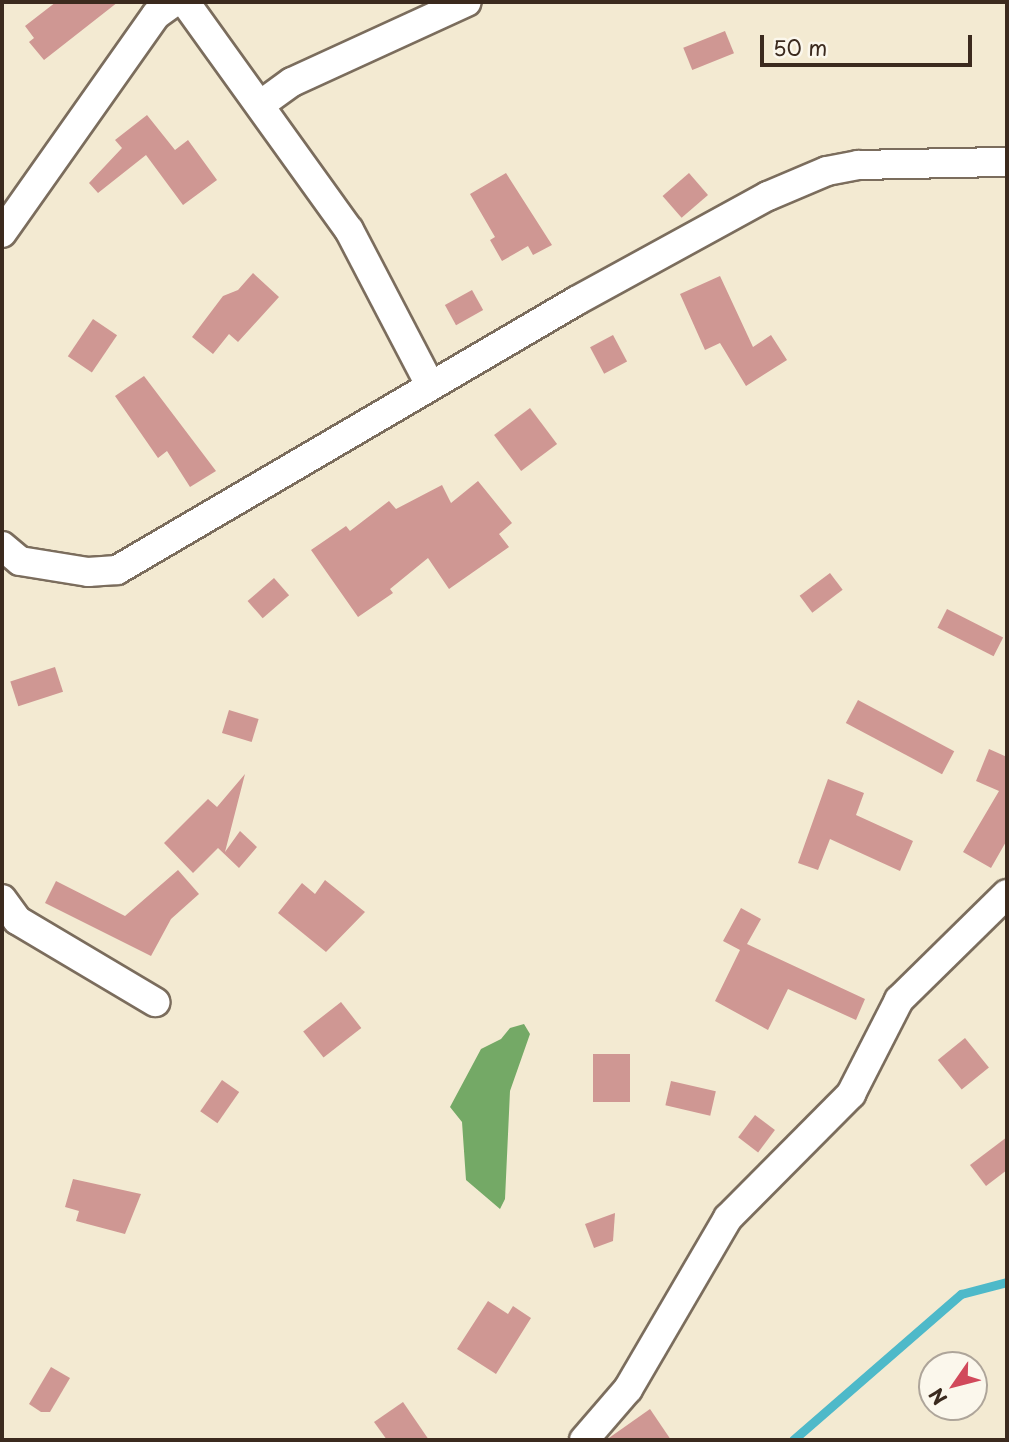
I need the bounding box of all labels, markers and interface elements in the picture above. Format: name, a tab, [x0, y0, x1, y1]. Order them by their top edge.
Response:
scale bar	[764, 21, 976, 65]
text: 50 m	[773, 31, 827, 63]
north arrow	[918, 1351, 988, 1421]
text: N	[922, 1383, 953, 1411]

